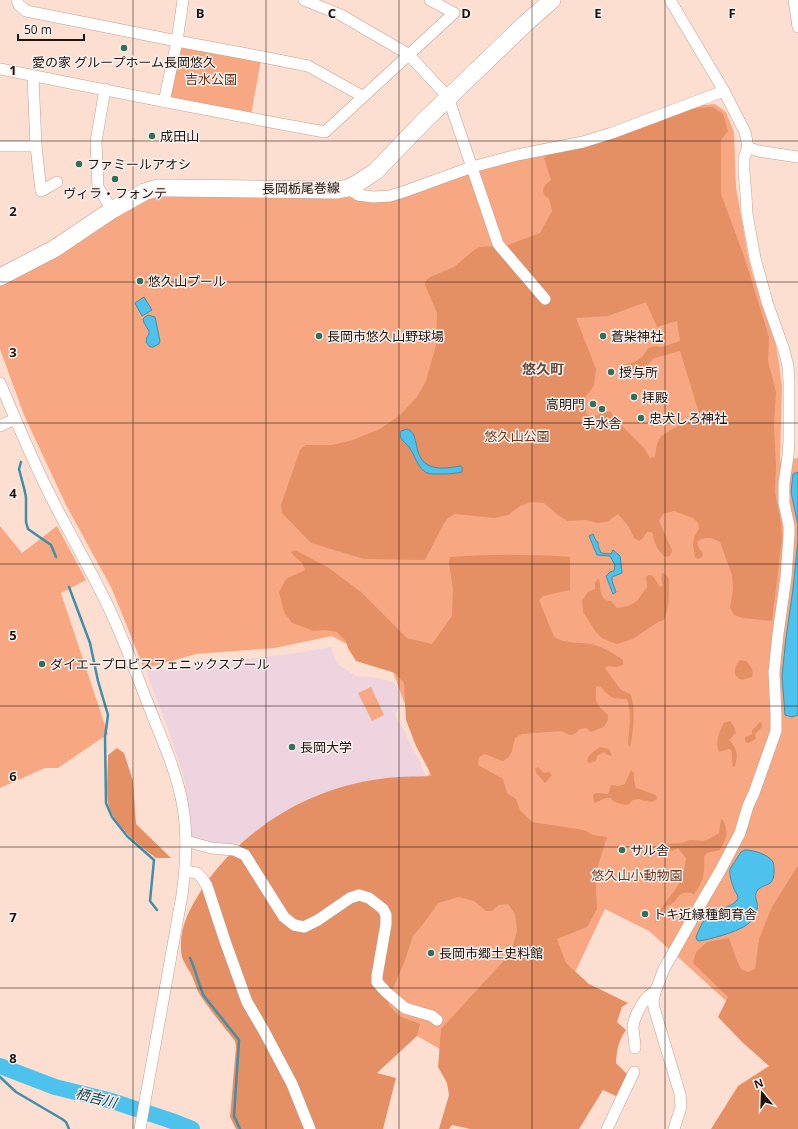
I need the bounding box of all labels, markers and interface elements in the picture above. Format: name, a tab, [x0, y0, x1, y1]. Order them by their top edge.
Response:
text: B	[196, 4, 205, 22]
text: C	[328, 4, 336, 22]
text: D	[461, 4, 471, 22]
text: E	[594, 4, 602, 22]
text: F	[728, 4, 736, 22]
scale bar	[18, 16, 84, 42]
text: 50 m	[24, 21, 52, 38]
marker: 愛の家 グループホーム長岡悠久	[119, 43, 129, 53]
place label: 愛の家 グループホーム長岡悠久	[32, 53, 216, 71]
text: 1	[9, 61, 17, 79]
park label: 吉水公園	[185, 70, 237, 88]
place label: 成田山	[160, 127, 199, 145]
marker: 成田山	[147, 131, 157, 141]
place label: ファミールアオシ	[87, 155, 191, 173]
marker: ファミールアオシ	[74, 159, 84, 169]
marker: ヴィラ・フォンテ	[110, 174, 120, 184]
street label: 長岡栃尾巻線	[262, 178, 340, 198]
place label: ヴィラ・フォンテ	[63, 184, 167, 202]
text: 2	[9, 202, 17, 220]
place label: 悠久山プール	[148, 272, 226, 290]
marker: 悠久山プール	[135, 276, 145, 286]
place label: 長岡市悠久山野球場	[327, 327, 444, 345]
place label: 蒼柴神社	[611, 327, 663, 345]
marker: 長岡市悠久山野球場	[314, 331, 324, 341]
marker: 蒼柴神社	[598, 331, 608, 341]
text: 3	[9, 343, 17, 361]
district label: 悠久町	[522, 359, 564, 378]
place label: 授与所	[619, 363, 658, 381]
marker: 授与所	[606, 367, 616, 377]
place label: 拝殿	[642, 388, 668, 406]
marker: 拝殿	[629, 392, 639, 402]
place label: 高明門	[546, 395, 585, 413]
marker: 高明門	[588, 399, 598, 409]
marker: 手水舎	[597, 404, 607, 414]
place label: 忠犬しろ神社	[649, 409, 727, 427]
marker: 忠犬しろ神社	[636, 413, 646, 423]
place label: 手水舎	[582, 414, 622, 432]
park label: 悠久山公園	[484, 427, 550, 445]
text: 4	[9, 484, 17, 502]
text: 5	[9, 626, 17, 644]
place label: ダイエープロビスフェニックスプール	[50, 655, 270, 673]
marker: ダイエープロビスフェニックスプール	[37, 659, 47, 669]
place label: 長岡大学	[300, 738, 352, 756]
marker: 長岡大学	[287, 742, 297, 752]
text: 6	[9, 767, 17, 785]
place label: サル舎	[630, 841, 669, 859]
marker: サル舎	[617, 845, 627, 855]
park label: 悠久山小動物園	[591, 866, 683, 884]
place label: トキ近縁種飼育舎	[653, 905, 757, 923]
text: 7	[9, 908, 17, 926]
marker: トキ近縁種飼育舎	[640, 909, 650, 919]
place label: 長岡市郷土史料館	[439, 944, 543, 962]
marker: 長岡市郷土史料館	[426, 948, 436, 958]
text: 8	[9, 1049, 17, 1067]
north arrow	[742, 1073, 782, 1113]
text: N	[752, 1075, 765, 1092]
water label: 栖吉川	[73, 1083, 121, 1112]

